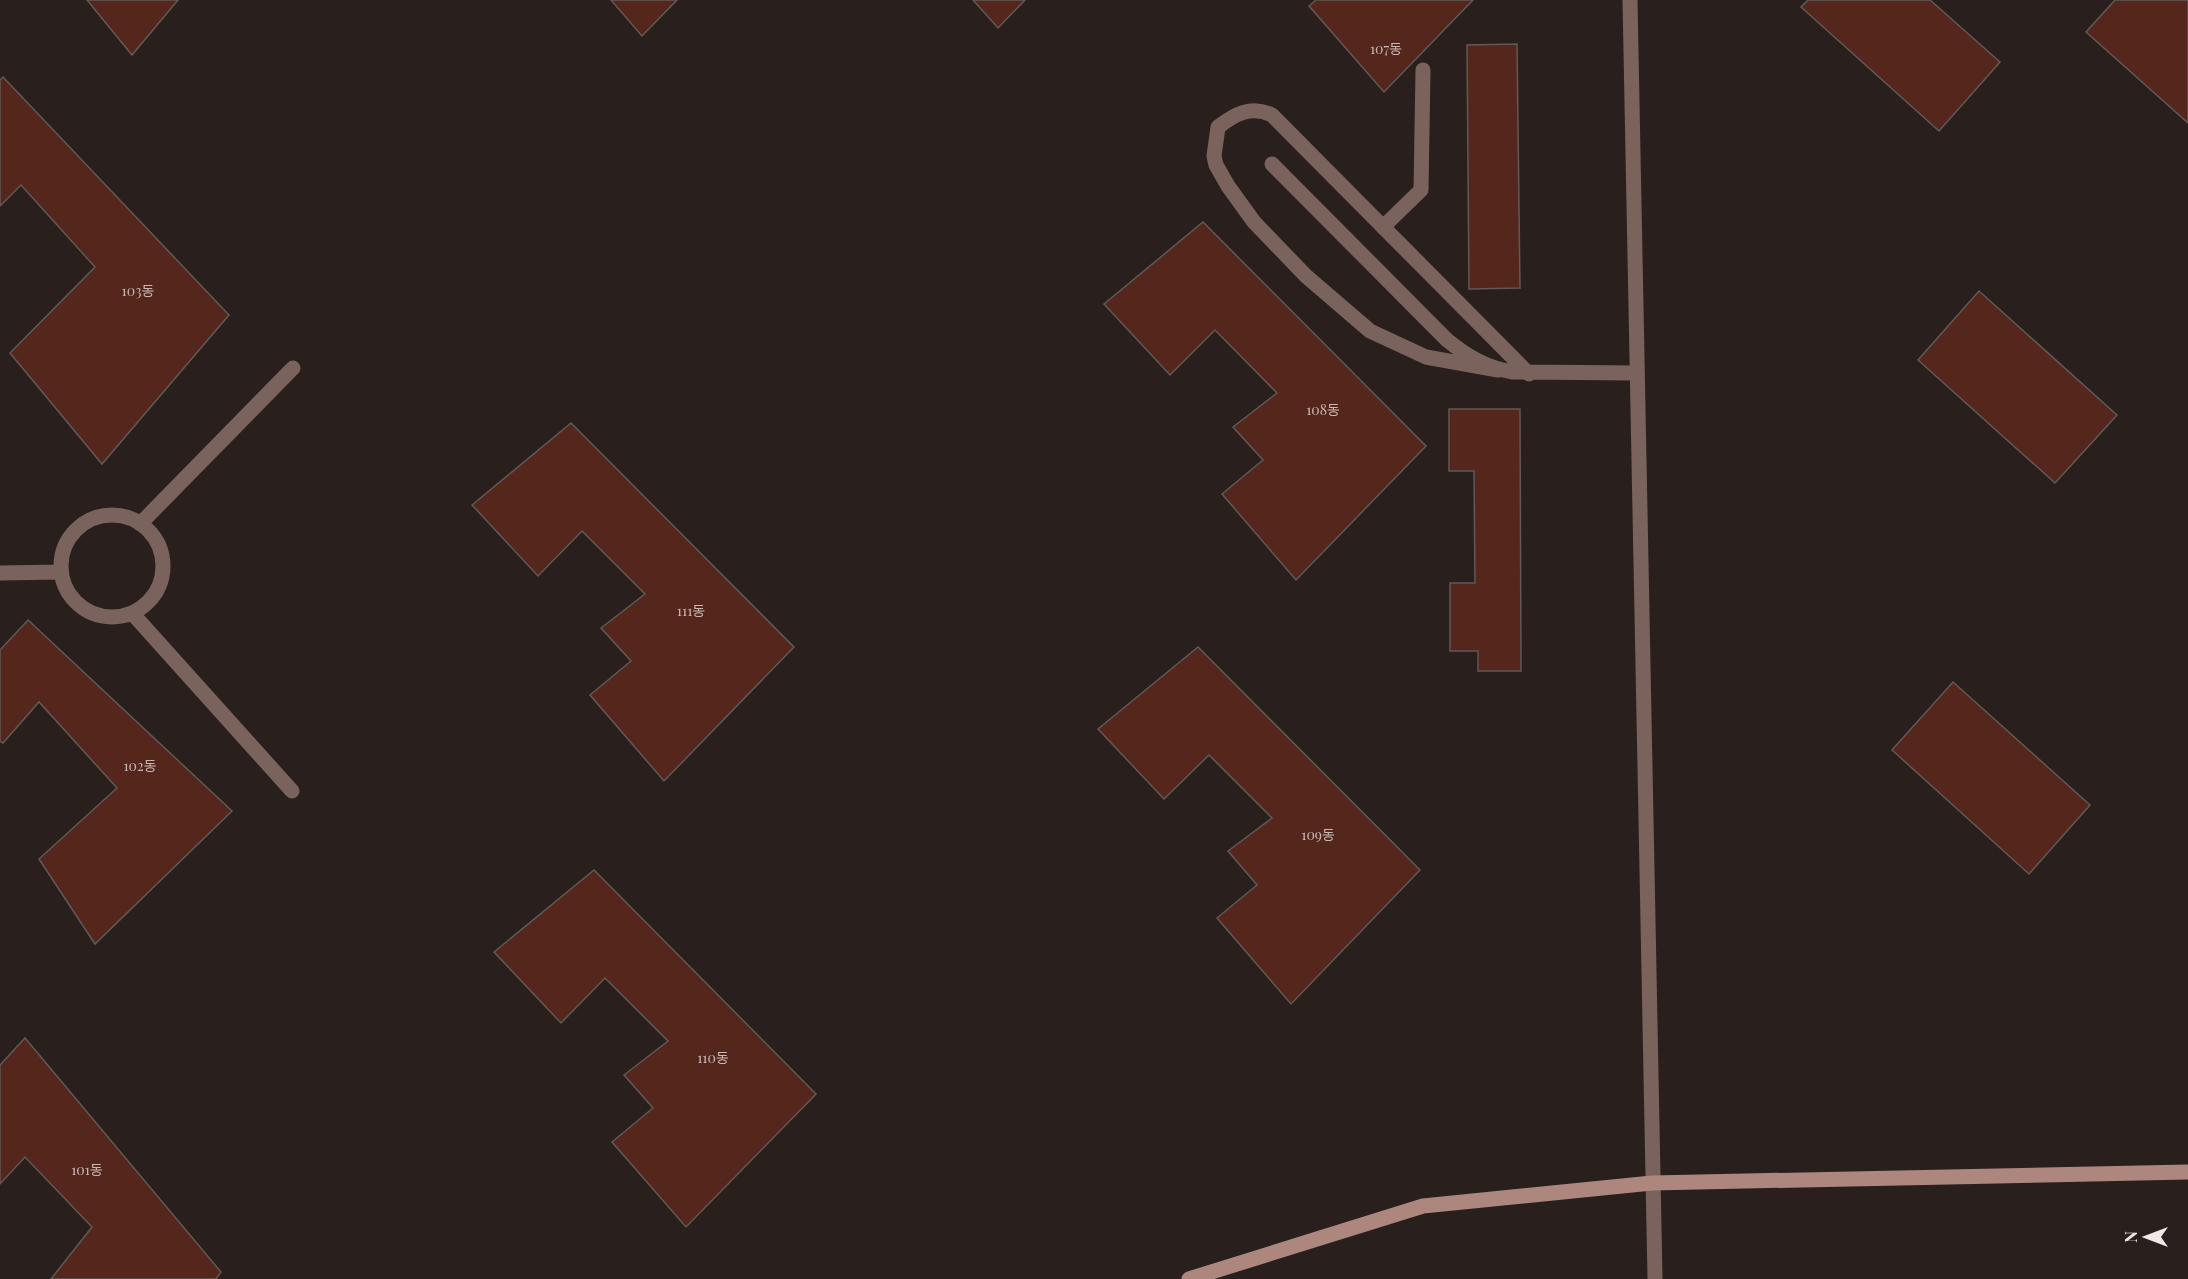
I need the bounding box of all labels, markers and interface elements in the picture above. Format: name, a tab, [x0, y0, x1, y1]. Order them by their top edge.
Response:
house number: 107동	[1370, 39, 1402, 58]
house number: 103동	[122, 281, 155, 300]
house number: 108동	[1306, 400, 1340, 419]
house number: 111동	[677, 601, 705, 620]
house number: 102동	[123, 756, 157, 775]
house number: 109동	[1301, 825, 1335, 844]
house number: 110동	[697, 1048, 729, 1067]
house number: 101동	[71, 1160, 103, 1179]
north arrow	[2116, 1207, 2176, 1267]
text: N	[2120, 1231, 2141, 1243]

